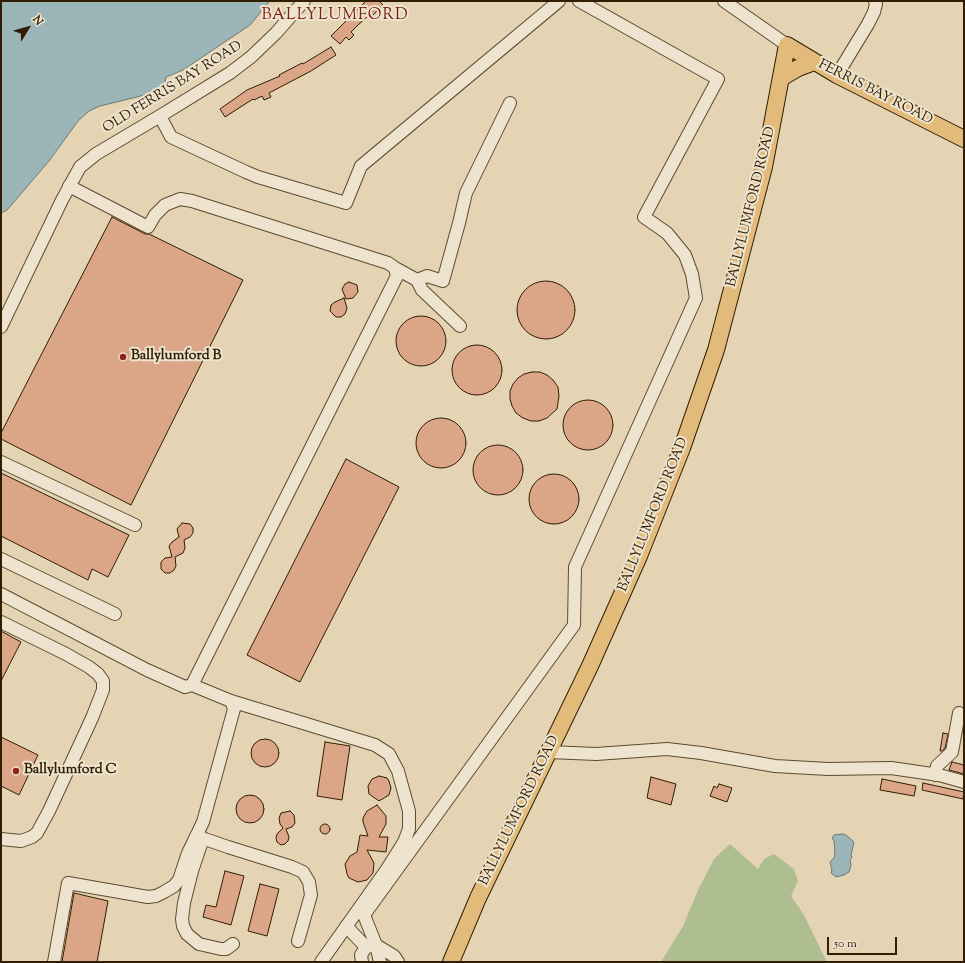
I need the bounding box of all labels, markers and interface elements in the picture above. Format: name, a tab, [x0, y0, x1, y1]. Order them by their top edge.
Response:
district label: BALLYLUMFORD	[261, 6, 409, 26]
north arrow	[8, 8, 48, 48]
text: N	[29, 12, 47, 29]
street label: OLD FERRIS BAY ROAD	[100, 38, 246, 138]
street label: FERRIS BAY ROAD	[815, 57, 935, 129]
street label: BALLYLUMFORD ROAD	[724, 125, 780, 289]
place label: Ballylumford B	[131, 349, 221, 365]
marker: Ballylumford B	[118, 352, 128, 362]
street label: BALLYLUMFORD ROAD	[615, 436, 693, 594]
street label: BALLYLUMFORD ROAD	[476, 733, 564, 889]
place label: Ballylumford C	[24, 763, 117, 779]
marker: Ballylumford C	[11, 766, 21, 776]
scale bar	[829, 929, 899, 955]
text: 50 m	[834, 935, 857, 953]

